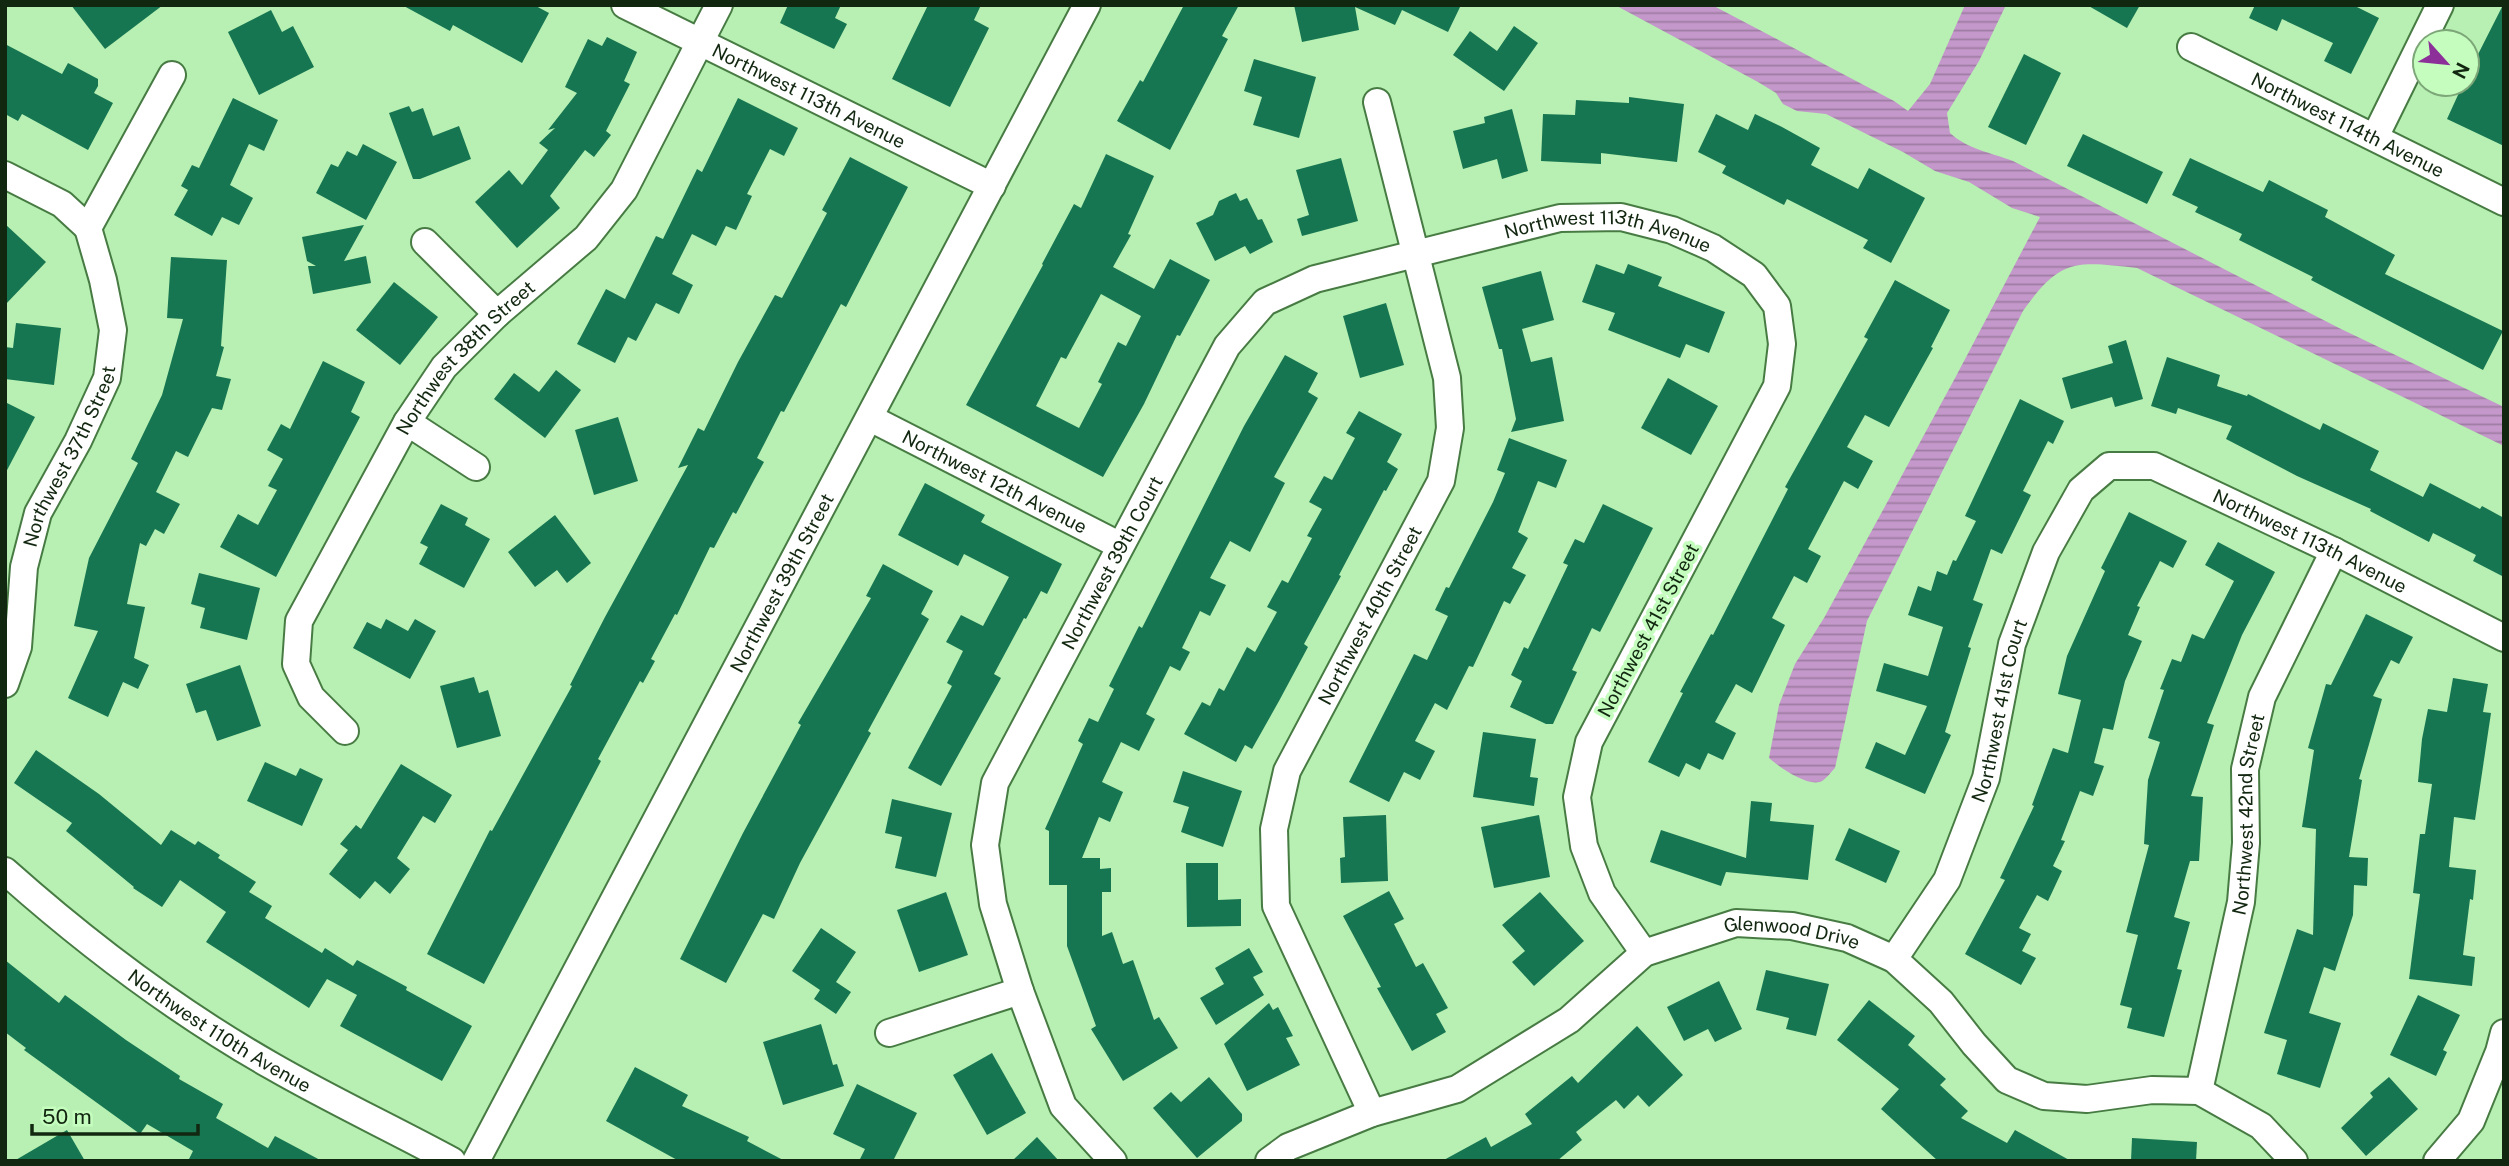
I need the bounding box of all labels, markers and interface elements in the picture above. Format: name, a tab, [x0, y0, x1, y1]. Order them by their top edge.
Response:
north arrow	[2411, 28, 2481, 98]
street label: Northwest 113th Avenue	[709, 39, 909, 153]
text: N	[2448, 59, 2474, 82]
street label: Northwest 114th Avenue	[2248, 68, 2448, 182]
street label: Northwest 113th Avenue	[1502, 205, 1715, 257]
street label: Northwest 38th Street	[391, 276, 539, 438]
street label: Northwest 37th Street	[19, 364, 119, 549]
street label: Northwest 12th Avenue	[899, 425, 1091, 538]
street label: Northwest 39th Court	[1057, 472, 1167, 653]
street label: Northwest 113th Avenue	[2210, 485, 2410, 597]
street label: Northwest 39th Street	[725, 490, 838, 676]
street label: Northwest 40th Street	[1313, 522, 1426, 708]
street label: Northwest 41st Street	[1593, 539, 1703, 721]
street label: Northwest 41st Court	[1967, 616, 2031, 805]
street label: Northwest 42nd Street	[2227, 711, 2269, 917]
street label: Glenwood Drive	[1721, 912, 1864, 953]
street label: Northwest 110th Avenue	[124, 964, 315, 1097]
scale bar	[32, 1092, 198, 1136]
text: 50 m	[42, 1104, 92, 1129]

